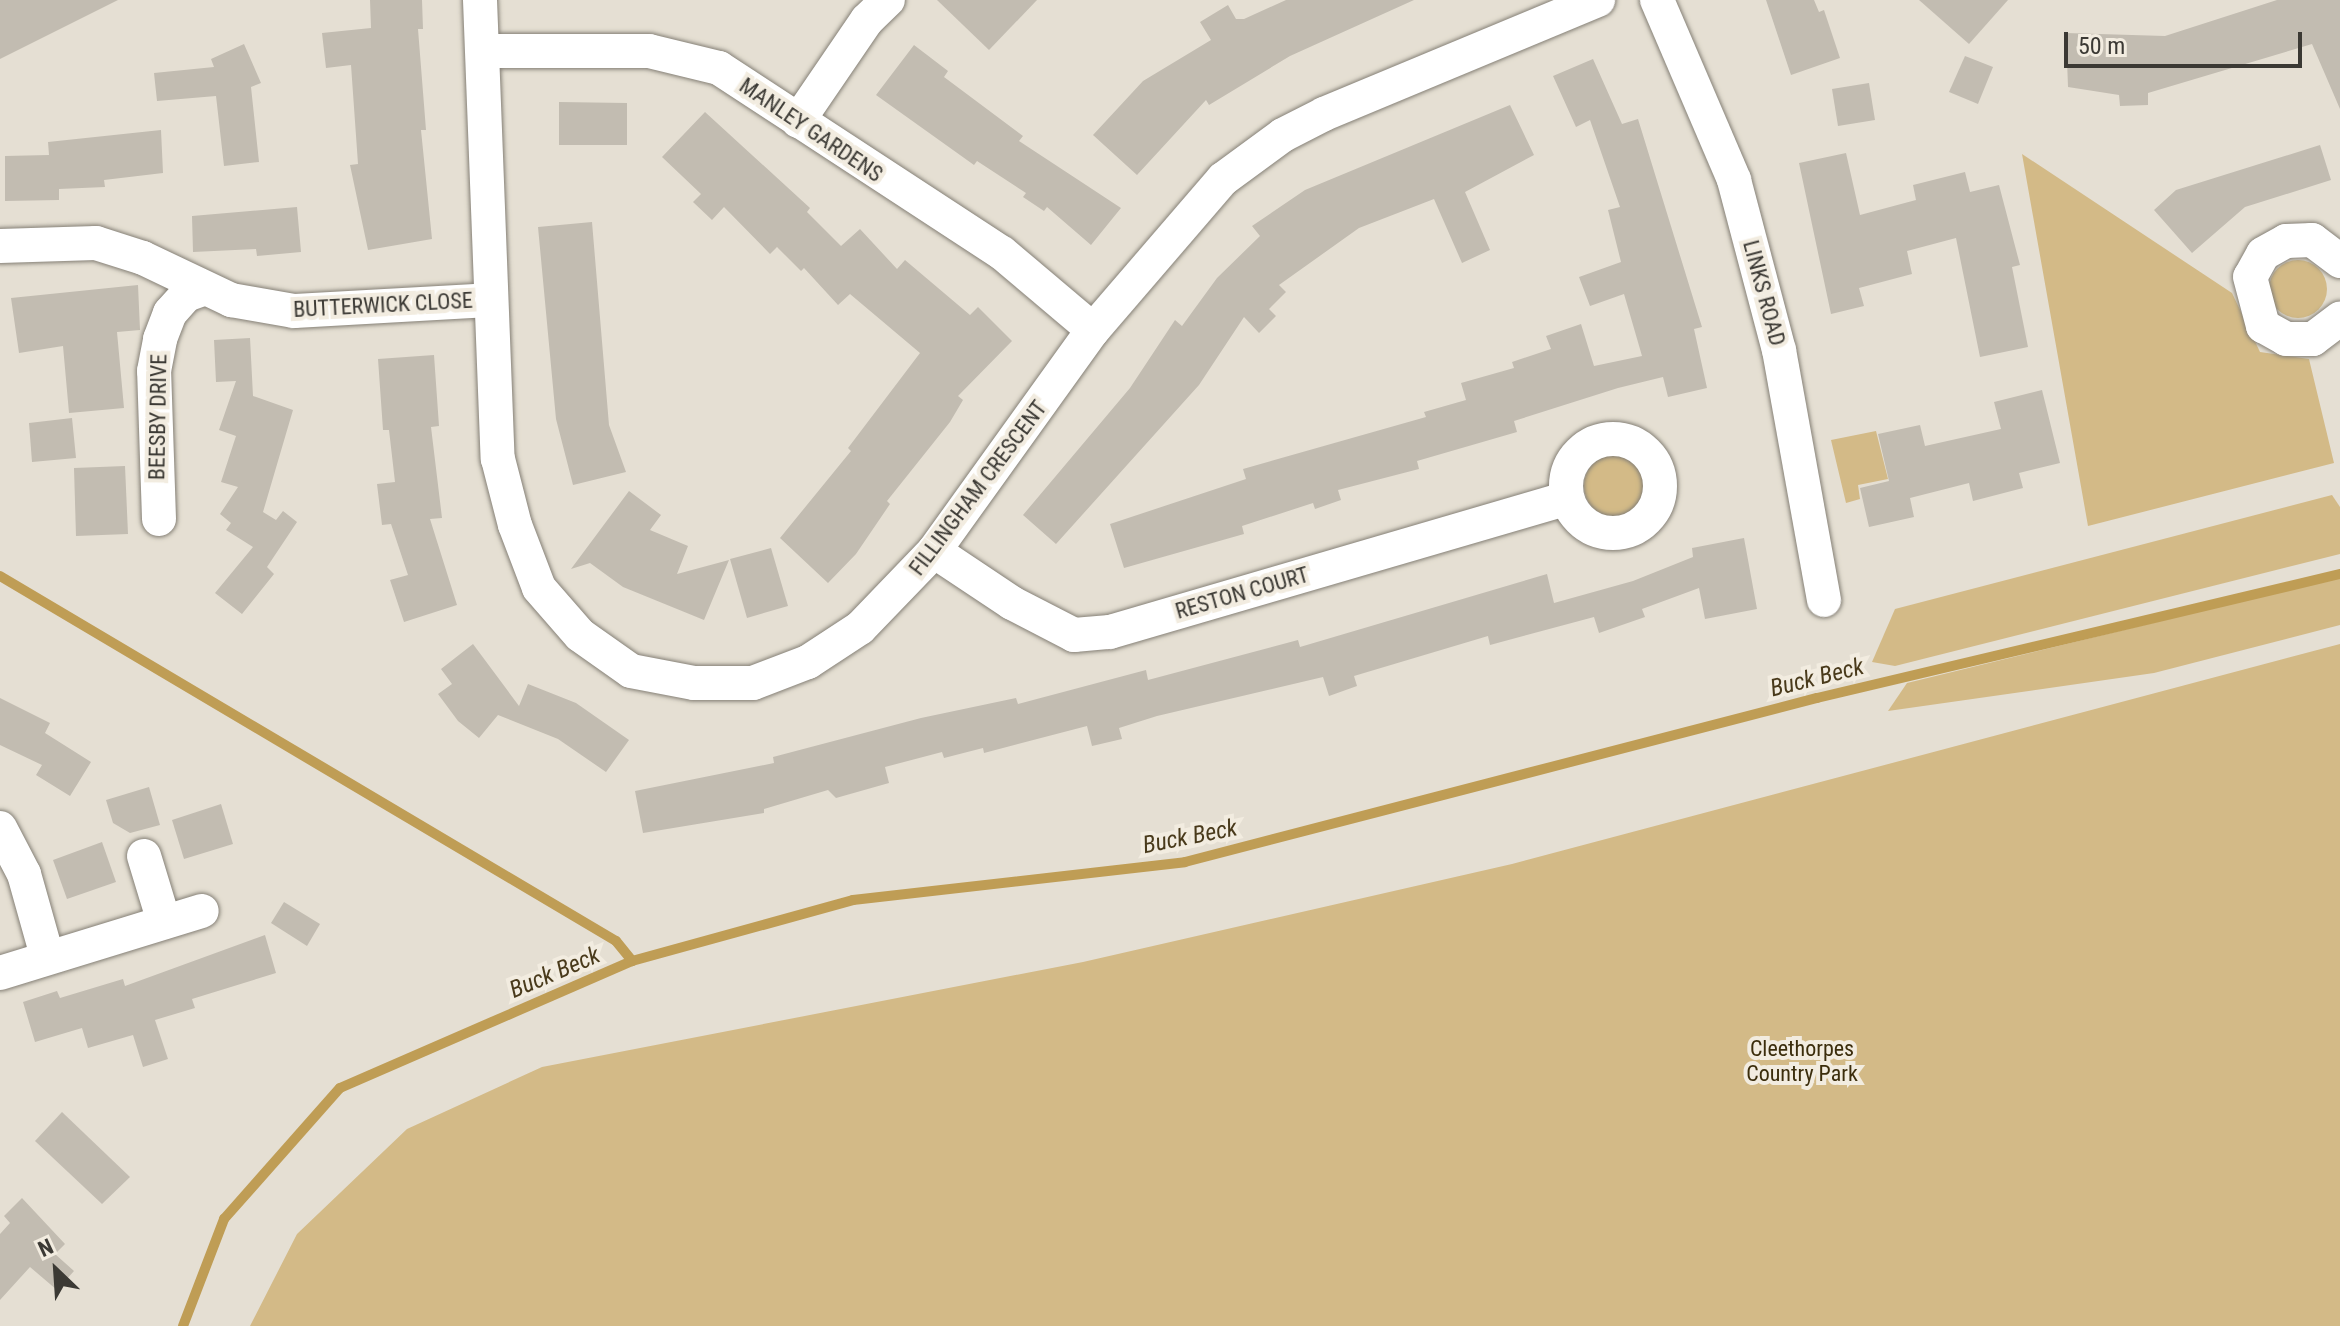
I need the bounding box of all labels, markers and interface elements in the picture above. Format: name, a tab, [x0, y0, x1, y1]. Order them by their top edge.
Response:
scale bar	[2068, 16, 2306, 66]
text: 50 m	[2078, 32, 2125, 60]
street label: MANLEY GARDENS	[734, 72, 888, 188]
street label: LINKS ROAD	[1737, 237, 1791, 349]
street label: BUTTERWICK CLOSE	[293, 287, 473, 323]
street label: BEESBY DRIVE	[144, 354, 172, 480]
street label: FILLINGHAM CRESCENT	[904, 395, 1052, 581]
street label: RESTON COURT	[1172, 561, 1312, 625]
water label: Buck Beck	[1767, 652, 1867, 704]
water label: Buck Beck	[1140, 814, 1240, 860]
water label: Buck Beck	[505, 941, 605, 1005]
park label: Cleethorpes Country Park	[1746, 1035, 1858, 1086]
north arrow	[16, 1230, 96, 1310]
text: N	[34, 1234, 57, 1262]

